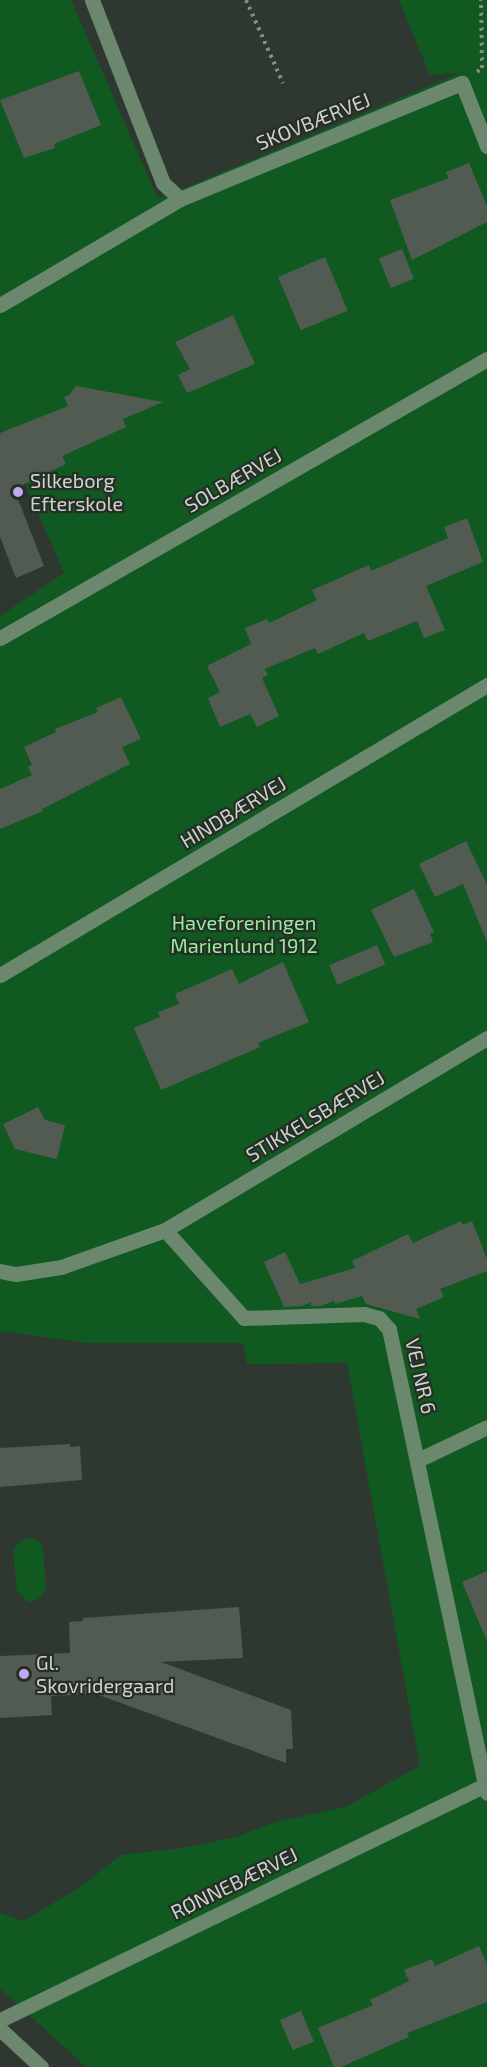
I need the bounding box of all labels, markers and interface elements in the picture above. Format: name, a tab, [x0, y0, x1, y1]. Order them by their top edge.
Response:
street label: SKOVBÆRVEJ	[252, 87, 374, 155]
street label: SOLBÆRVEJ	[180, 443, 286, 517]
place label: Silkeborg Efterskole	[30, 468, 123, 515]
marker: Silkeborg Efterskole	[11, 485, 25, 499]
street label: HINDBÆRVEJ	[176, 771, 290, 853]
park label: Haveforeningen Marienlund 1912	[170, 911, 318, 958]
street label: STIKKELSBÆRVEJ	[241, 1065, 389, 1167]
street label: VEJ NR 6	[401, 1336, 441, 1416]
place label: Gl. Skovridergaard	[36, 1650, 174, 1697]
marker: Gl. Skovridergaard	[17, 1667, 31, 1681]
street label: RØNNEBÆRVEJ	[167, 1842, 301, 1924]

